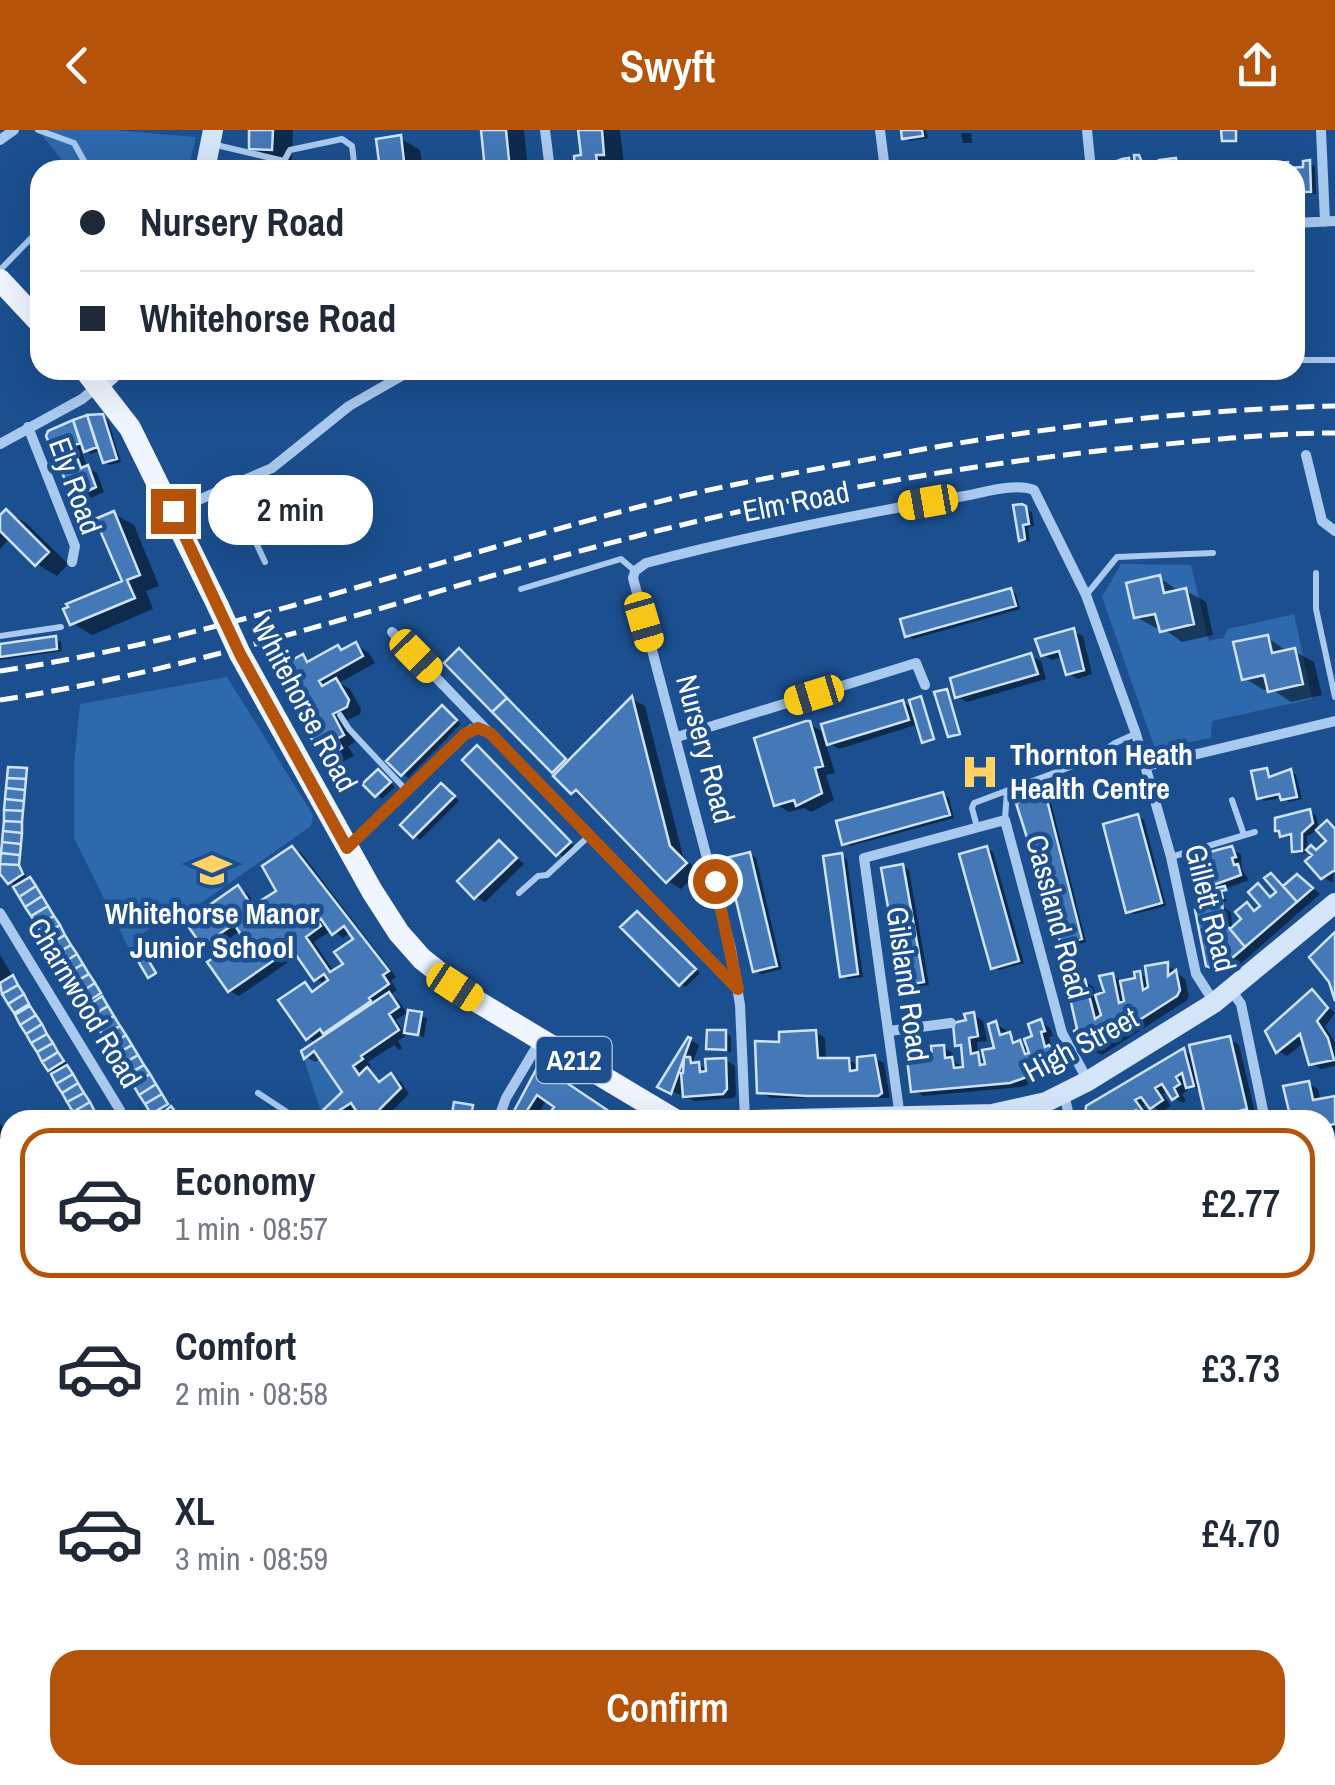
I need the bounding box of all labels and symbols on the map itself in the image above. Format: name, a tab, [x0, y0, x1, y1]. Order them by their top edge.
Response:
street label: Ely Road	[40, 432, 112, 539]
street label: Elm Road	[739, 471, 853, 531]
callout: 2 min	[208, 476, 373, 546]
car	[896, 482, 960, 522]
route end	[151, 489, 196, 534]
car	[621, 589, 667, 655]
street label: Whitehorse Road	[242, 611, 367, 798]
car	[384, 624, 448, 688]
street label: Nursery Road	[667, 670, 745, 827]
car	[781, 672, 847, 718]
place label: Thornton Heath Health Centre	[1010, 734, 1193, 808]
hospital icon: Thornton Heath Health Centre	[959, 751, 1001, 793]
street label: Cassland Road	[1017, 830, 1099, 1003]
street label: Gillett Road	[1176, 840, 1246, 976]
school or university icon: Whitehorse Manor Junior School	[191, 849, 233, 891]
route start	[693, 859, 738, 904]
place label: Whitehorse Manor Junior School	[105, 893, 320, 967]
street label: Gilsland Road	[877, 904, 939, 1064]
street label: Charnwood Road	[18, 910, 151, 1095]
car	[422, 958, 488, 1016]
street label: High Street	[1016, 997, 1145, 1091]
road number: A212	[536, 1037, 612, 1083]

